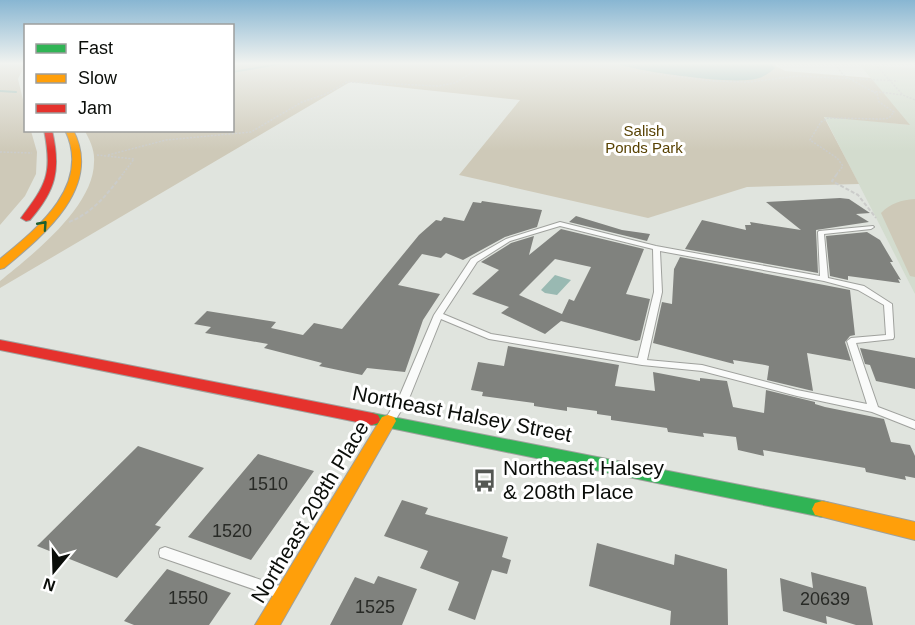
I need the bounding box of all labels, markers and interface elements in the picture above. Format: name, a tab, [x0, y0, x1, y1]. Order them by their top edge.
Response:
legend	[24, 24, 234, 132]
text: Fast	[78, 38, 113, 58]
text: Slow	[78, 68, 118, 88]
text: Jam	[78, 98, 112, 118]
park label: Salish Ponds Park	[605, 122, 683, 156]
one-way arrow	[36, 221, 47, 232]
street label: Northeast Halsey Street	[350, 381, 574, 446]
street label: Northeast 208th Place	[246, 417, 373, 607]
place label: Northeast Halsey & 208th Place	[503, 456, 665, 503]
bus stop icon: Northeast Halsey & 208th Place	[472, 467, 498, 493]
house number: 1510	[248, 474, 288, 494]
house number: 1520	[212, 521, 252, 541]
north arrow	[24, 541, 84, 601]
text: N	[41, 575, 58, 595]
house number: 1550	[168, 588, 208, 608]
house number: 20639	[800, 589, 850, 609]
house number: 1525	[355, 597, 395, 617]

